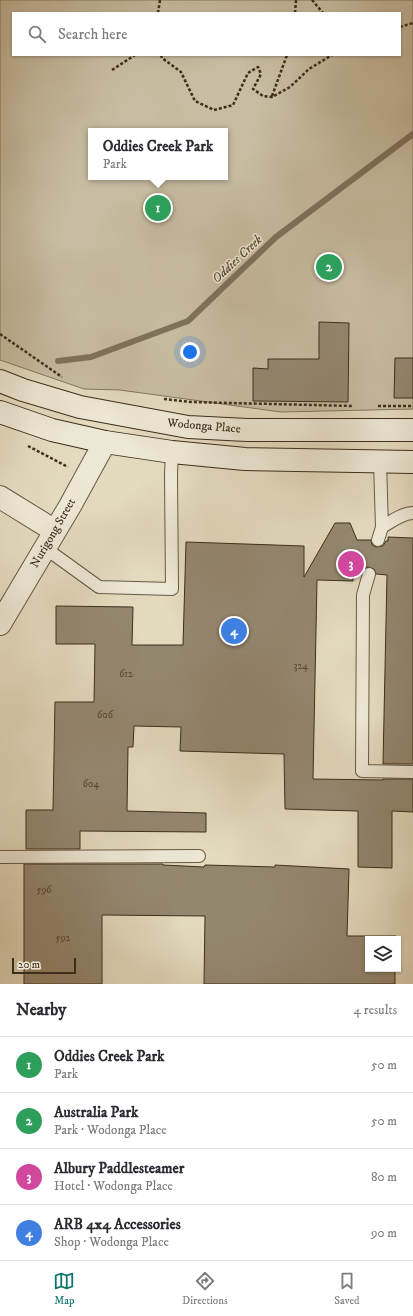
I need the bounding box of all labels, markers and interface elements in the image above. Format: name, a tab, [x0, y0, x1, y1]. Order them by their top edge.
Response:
search box	[12, 12, 401, 56]
icon: search	[26, 23, 48, 45]
text: Search here	[58, 25, 127, 44]
popup	[88, 128, 228, 180]
text: Oddies Creek Park	[103, 137, 213, 156]
text: Park	[103, 156, 127, 172]
pin: 1	[145, 193, 171, 223]
water label: Oddies Creek	[208, 231, 266, 286]
pin: 2	[316, 252, 342, 282]
your location	[180, 342, 200, 362]
street label: Wodonga Place	[166, 415, 241, 437]
street label: Nurigong Street	[27, 495, 79, 570]
pin: 3	[338, 549, 364, 579]
pin: 4	[221, 616, 247, 646]
house number: 324	[294, 660, 308, 672]
house number: 612	[119, 668, 133, 680]
house number: 606	[97, 709, 114, 721]
house number: 604	[83, 778, 99, 790]
house number: 596	[36, 884, 52, 896]
house number: 592	[56, 932, 71, 944]
map controls	[365, 936, 401, 972]
button: layers	[365, 936, 401, 972]
scale bar	[12, 956, 76, 975]
text: 20 m	[18, 958, 40, 972]
text: Nearby	[16, 999, 66, 1021]
text: 4 results	[354, 1002, 397, 1018]
text: Oddies Creek Park	[54, 1047, 164, 1066]
text: 1	[27, 1057, 31, 1073]
text: 50 m	[371, 1057, 397, 1073]
text: Park	[54, 1066, 78, 1082]
text: Australia Park	[54, 1103, 139, 1122]
text: 2	[26, 1113, 32, 1129]
text: 50 m	[371, 1113, 397, 1129]
text: Park · Wodonga Place	[54, 1122, 167, 1138]
text: Albury Paddlesteamer	[54, 1159, 184, 1178]
text: 3	[27, 1169, 31, 1185]
text: 80 m	[371, 1169, 397, 1185]
text: Hotel · Wodonga Place	[54, 1178, 173, 1194]
text: ARB 4x4 Accessories	[54, 1215, 181, 1234]
text: 4	[25, 1225, 33, 1241]
text: 90 m	[371, 1225, 397, 1241]
text: Shop · Wodonga Place	[54, 1234, 169, 1250]
tab: Map	[53, 1270, 75, 1308]
tab: Directions	[182, 1270, 228, 1308]
tab: Saved	[334, 1270, 360, 1308]

